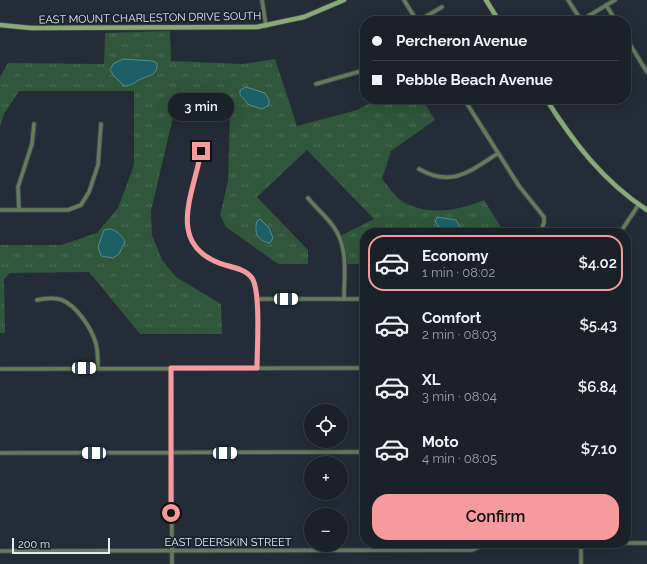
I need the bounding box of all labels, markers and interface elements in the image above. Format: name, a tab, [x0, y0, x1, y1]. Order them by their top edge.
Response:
street label: EAST MOUNT CHARLESTON DRIVE SOUTH	[39, 10, 261, 26]
text: Percheron Avenue	[396, 32, 527, 50]
text: Pebble Beach Avenue	[396, 71, 553, 89]
callout: 3 min	[168, 93, 234, 121]
text: 3 min	[184, 99, 218, 114]
route end	[192, 142, 210, 160]
icon: car	[374, 245, 410, 281]
text: Economy	[422, 247, 489, 265]
text: $4.02	[578, 254, 617, 272]
text: 1 min · 08:02	[422, 265, 495, 280]
car	[274, 293, 298, 305]
icon: car	[374, 307, 410, 343]
text: Comfort	[422, 309, 481, 327]
text: $5.43	[579, 316, 617, 334]
text: 2 min · 08:03	[422, 327, 497, 342]
car	[72, 362, 96, 374]
icon: car	[374, 369, 410, 405]
text: XL	[422, 371, 440, 389]
text: $6.84	[578, 378, 617, 396]
text: 3 min · 08:04	[422, 389, 497, 404]
map controls	[304, 404, 348, 552]
button: locate	[304, 404, 348, 448]
icon: car	[374, 431, 410, 467]
text: Moto	[422, 433, 459, 451]
text: $7.10	[581, 440, 617, 458]
car	[82, 447, 106, 459]
car	[213, 447, 237, 459]
text: 4 min · 08:05	[422, 451, 497, 466]
button: +	[304, 456, 348, 500]
button: Confirm	[372, 494, 619, 540]
route start	[162, 504, 180, 522]
button: −	[304, 508, 348, 552]
scale bar	[12, 536, 110, 555]
street label: EAST DEERSKIN STREET	[165, 536, 292, 549]
text: 200 m	[18, 538, 50, 551]

